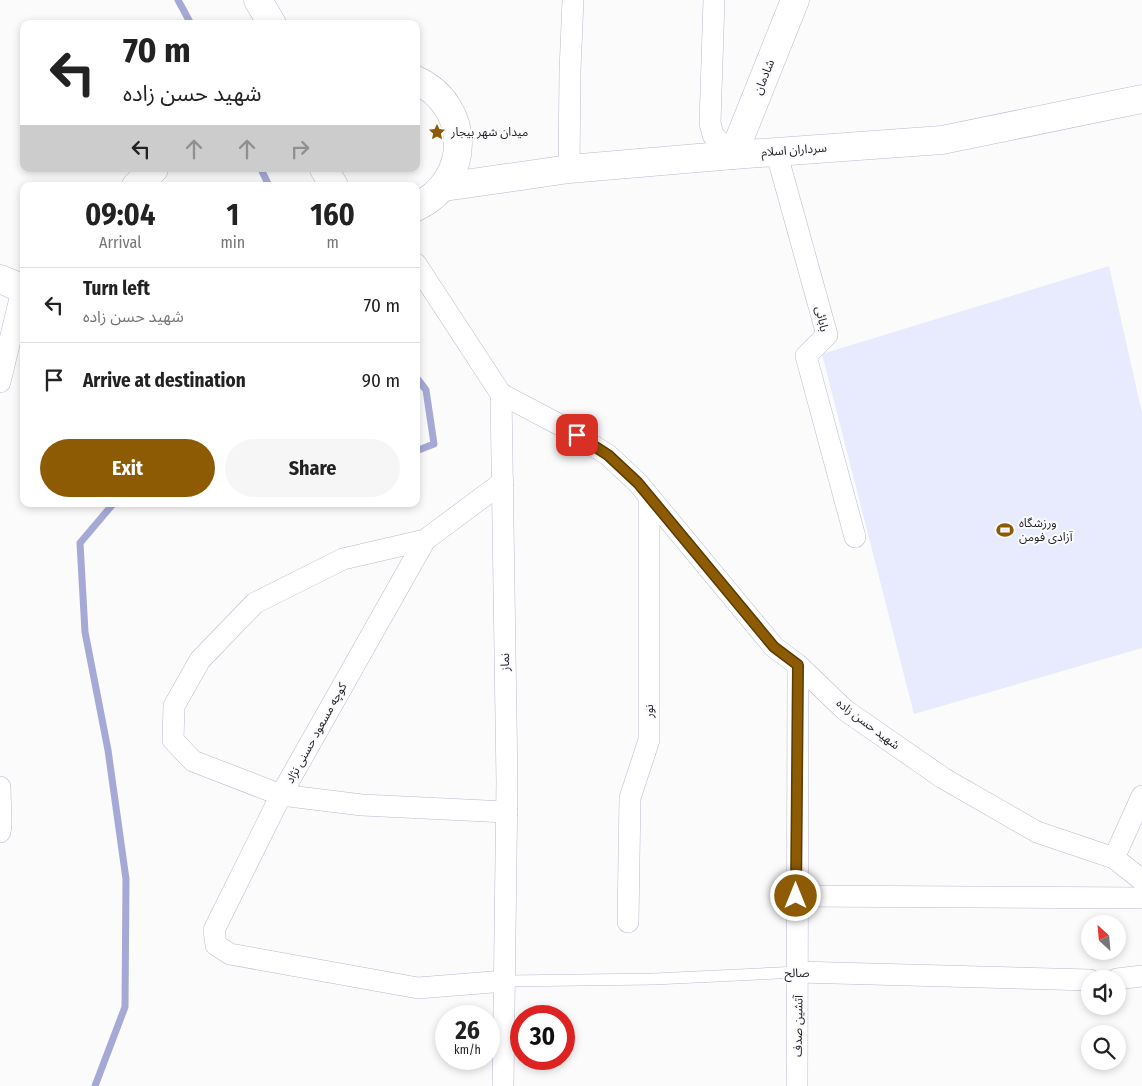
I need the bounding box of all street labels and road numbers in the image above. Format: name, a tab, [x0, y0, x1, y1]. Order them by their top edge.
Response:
street label: شادمان	[751, 57, 777, 97]
street label: سرداران اسلام	[761, 141, 827, 161]
street label: بابائی	[812, 305, 831, 333]
street label: نماز	[498, 653, 512, 672]
street label: کوچه مسعود حسنی نژاد	[283, 679, 351, 786]
street label: شهید حسن زاده	[834, 696, 902, 752]
street label: نور	[642, 704, 656, 719]
street label: صالح	[784, 966, 810, 982]
street label: آتشین صدف	[790, 995, 806, 1057]

